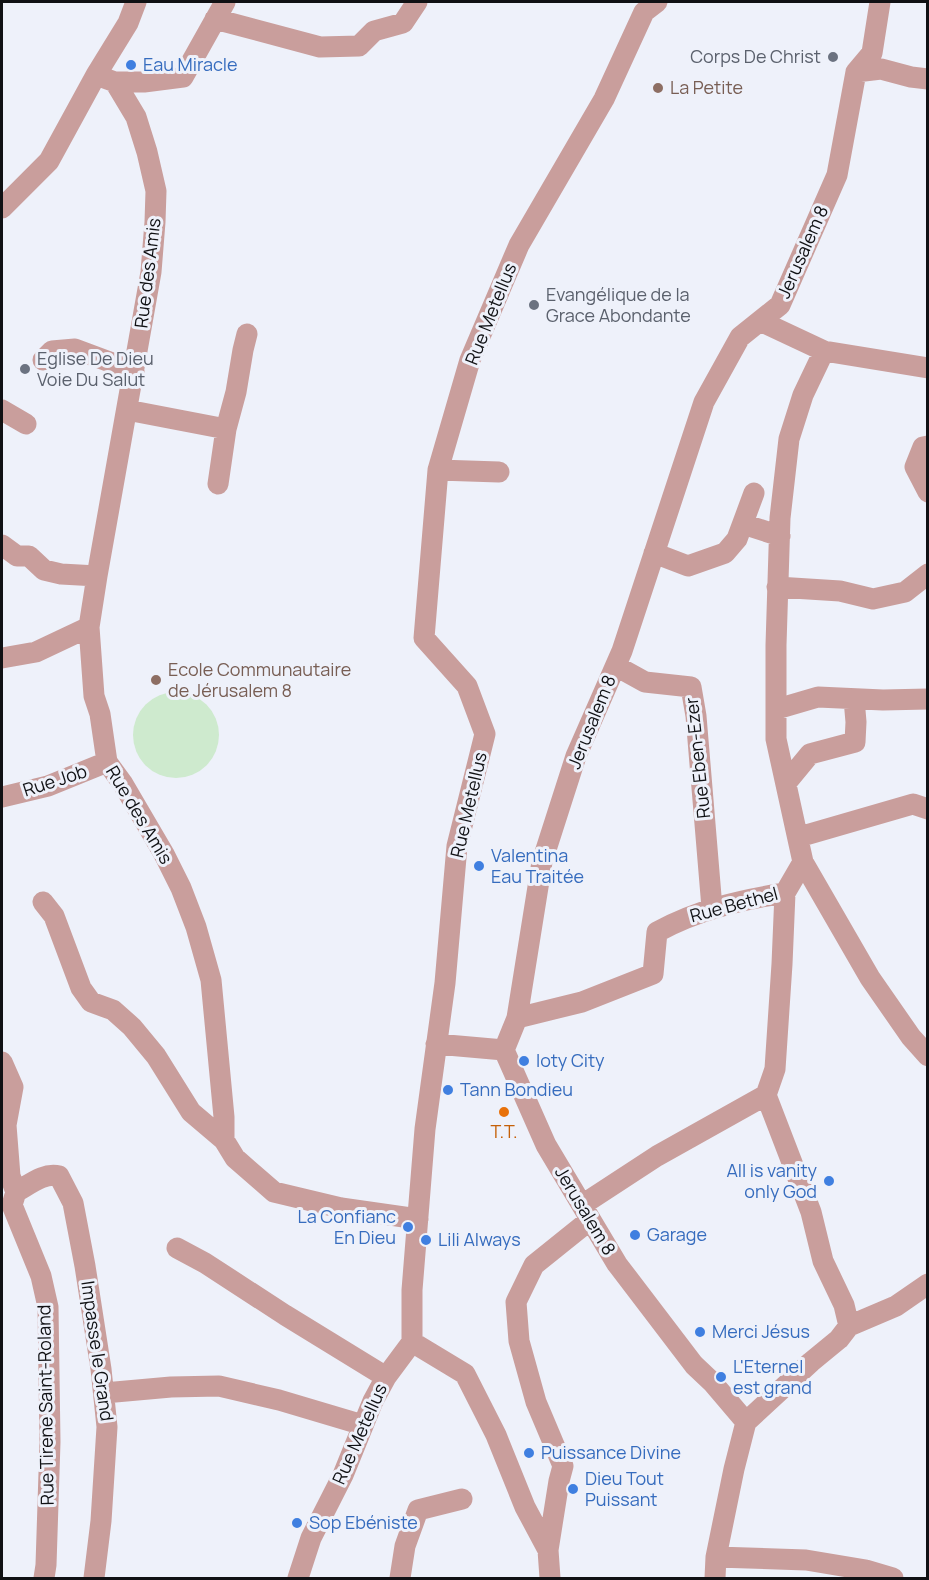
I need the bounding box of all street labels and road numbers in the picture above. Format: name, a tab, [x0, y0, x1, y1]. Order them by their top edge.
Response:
street label: Jerusalem 8	[771, 201, 833, 302]
street label: Rue des Amis	[128, 216, 166, 329]
street label: Rue Metellus	[459, 259, 521, 368]
street label: Jerusalem 8	[561, 671, 621, 772]
street label: Rue Eben-Ezer	[679, 696, 715, 820]
street label: Rue Metellus	[444, 750, 492, 860]
street label: Rue Job	[20, 758, 90, 802]
street label: Rue des Amis	[101, 761, 179, 868]
street label: Rue Bethel	[687, 881, 780, 927]
street label: Jerusalem 8	[550, 1162, 622, 1259]
street label: Impasse le Grand	[76, 1279, 120, 1423]
street label: Rue Tirene Saint-Roland	[31, 1304, 59, 1506]
street label: Rue Metellus	[326, 1380, 392, 1488]

